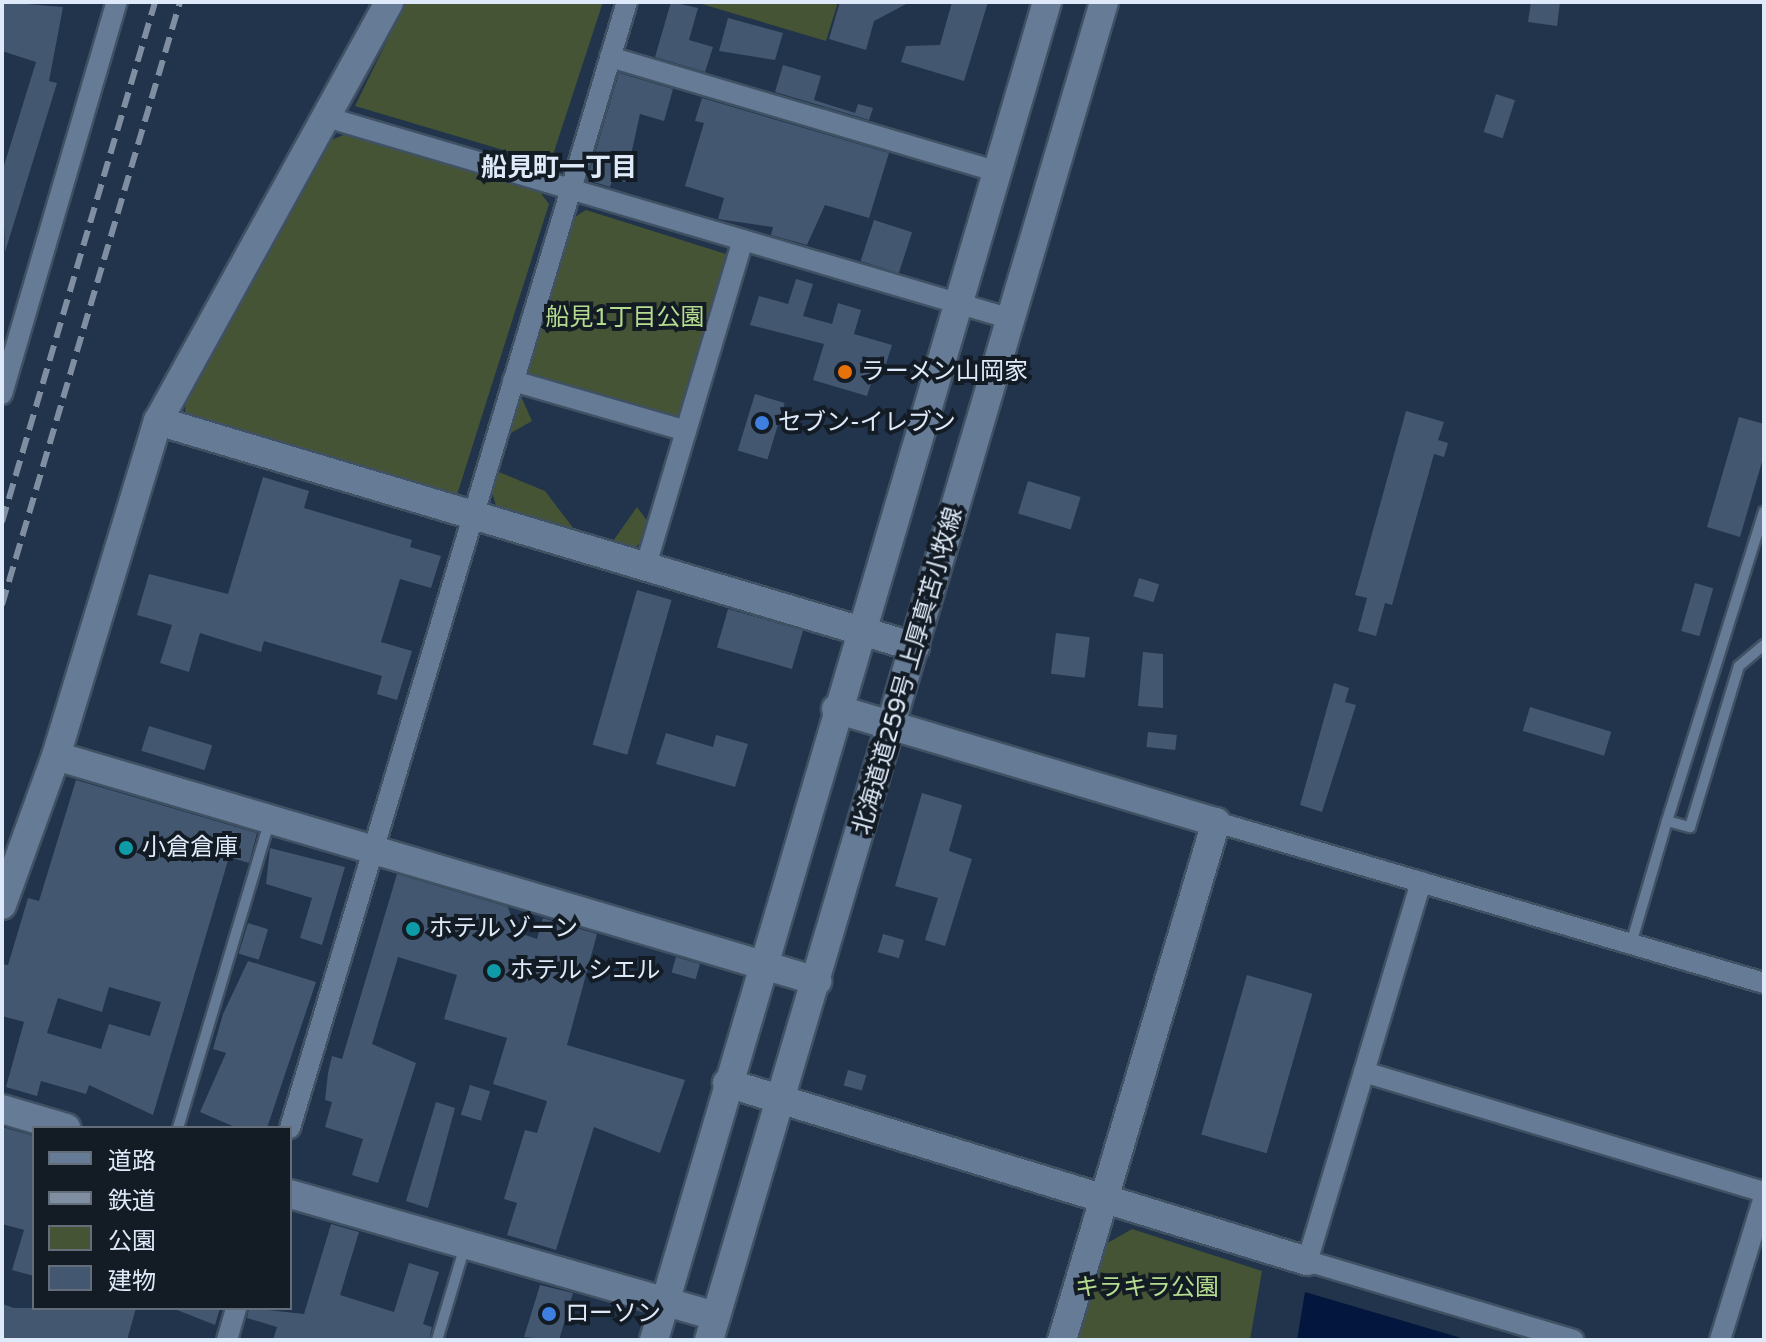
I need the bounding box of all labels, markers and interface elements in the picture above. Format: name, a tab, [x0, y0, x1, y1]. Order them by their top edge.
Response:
district label: 船見町一丁目	[481, 152, 637, 184]
park label: 船見1丁目公園	[545, 304, 705, 332]
place label: ラーメン山岡家	[861, 358, 1029, 386]
marker: ラーメン山岡家	[836, 363, 854, 381]
place label: セブン-イレブン	[778, 409, 956, 437]
marker: セブン-イレブン	[753, 414, 771, 432]
street label: 北海道道259号 上厚真苫小牧線	[847, 504, 969, 838]
place label: 小倉倉庫	[142, 834, 238, 862]
marker: 小倉倉庫	[117, 839, 135, 857]
place label: ホテル ゾーン	[429, 915, 579, 943]
marker: ホテル ゾーン	[404, 920, 422, 938]
place label: ホテル シエル	[510, 957, 660, 985]
marker: ホテル シエル	[485, 962, 503, 980]
legend	[32, 1126, 292, 1310]
text: 道路	[108, 1147, 156, 1176]
text: 鉄道	[108, 1187, 156, 1216]
text: 公園	[108, 1227, 156, 1256]
text: 建物	[108, 1267, 156, 1296]
park label: キラキラ公園	[1075, 1274, 1219, 1302]
place label: ローソン	[565, 1300, 661, 1328]
marker: ローソン	[540, 1305, 558, 1323]

